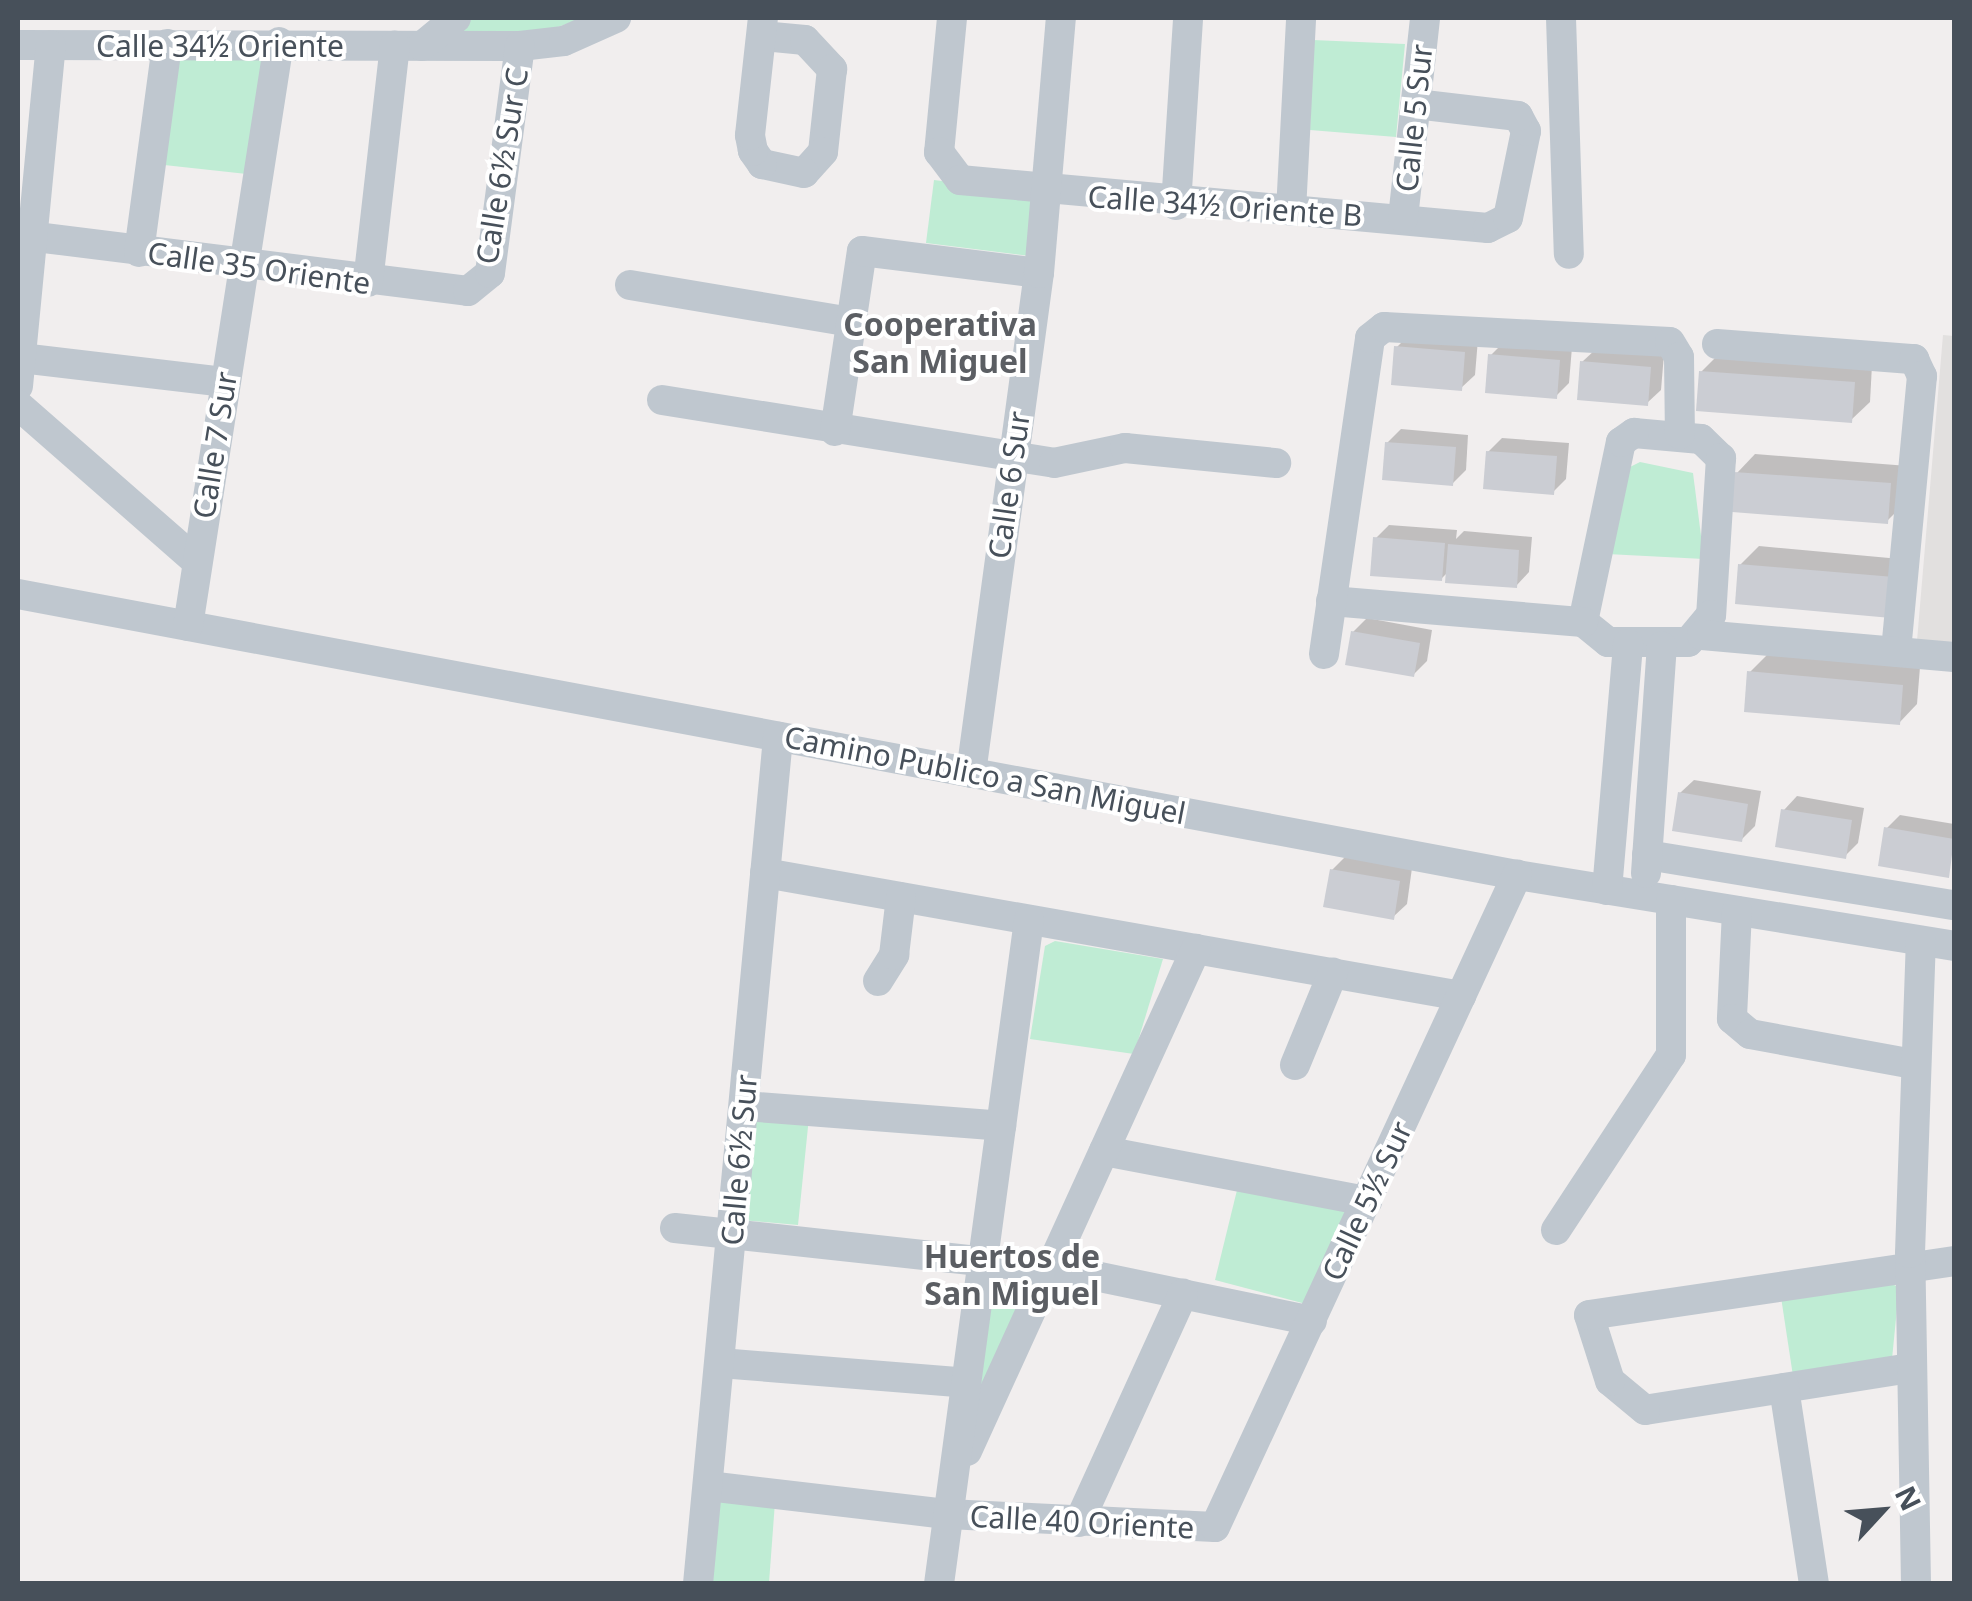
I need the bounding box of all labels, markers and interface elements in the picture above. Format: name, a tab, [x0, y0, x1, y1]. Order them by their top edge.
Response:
street label: Calle 34½ Oriente	[96, 28, 344, 64]
street label: Calle 5 Sur	[1388, 42, 1440, 194]
street label: Calle 6½ Sur C	[469, 65, 535, 267]
street label: Calle 34½ Oriente B	[1086, 178, 1364, 234]
street label: Calle 35 Oriente	[145, 235, 373, 301]
district label: Cooperativa San Miguel	[843, 306, 1037, 381]
street label: Calle 7 Sur	[186, 369, 244, 521]
street label: Calle 6 Sur	[981, 409, 1037, 561]
street label: Camino Publico a San Miguel	[781, 718, 1189, 832]
street label: Calle 6½ Sur	[714, 1073, 764, 1247]
street label: Calle 5½ Sur	[1314, 1116, 1420, 1286]
district label: Huertos de San Miguel	[924, 1238, 1100, 1313]
north arrow	[1832, 1461, 1932, 1561]
text: N	[1887, 1479, 1931, 1516]
street label: Calle 40 Oriente	[969, 1498, 1195, 1546]

